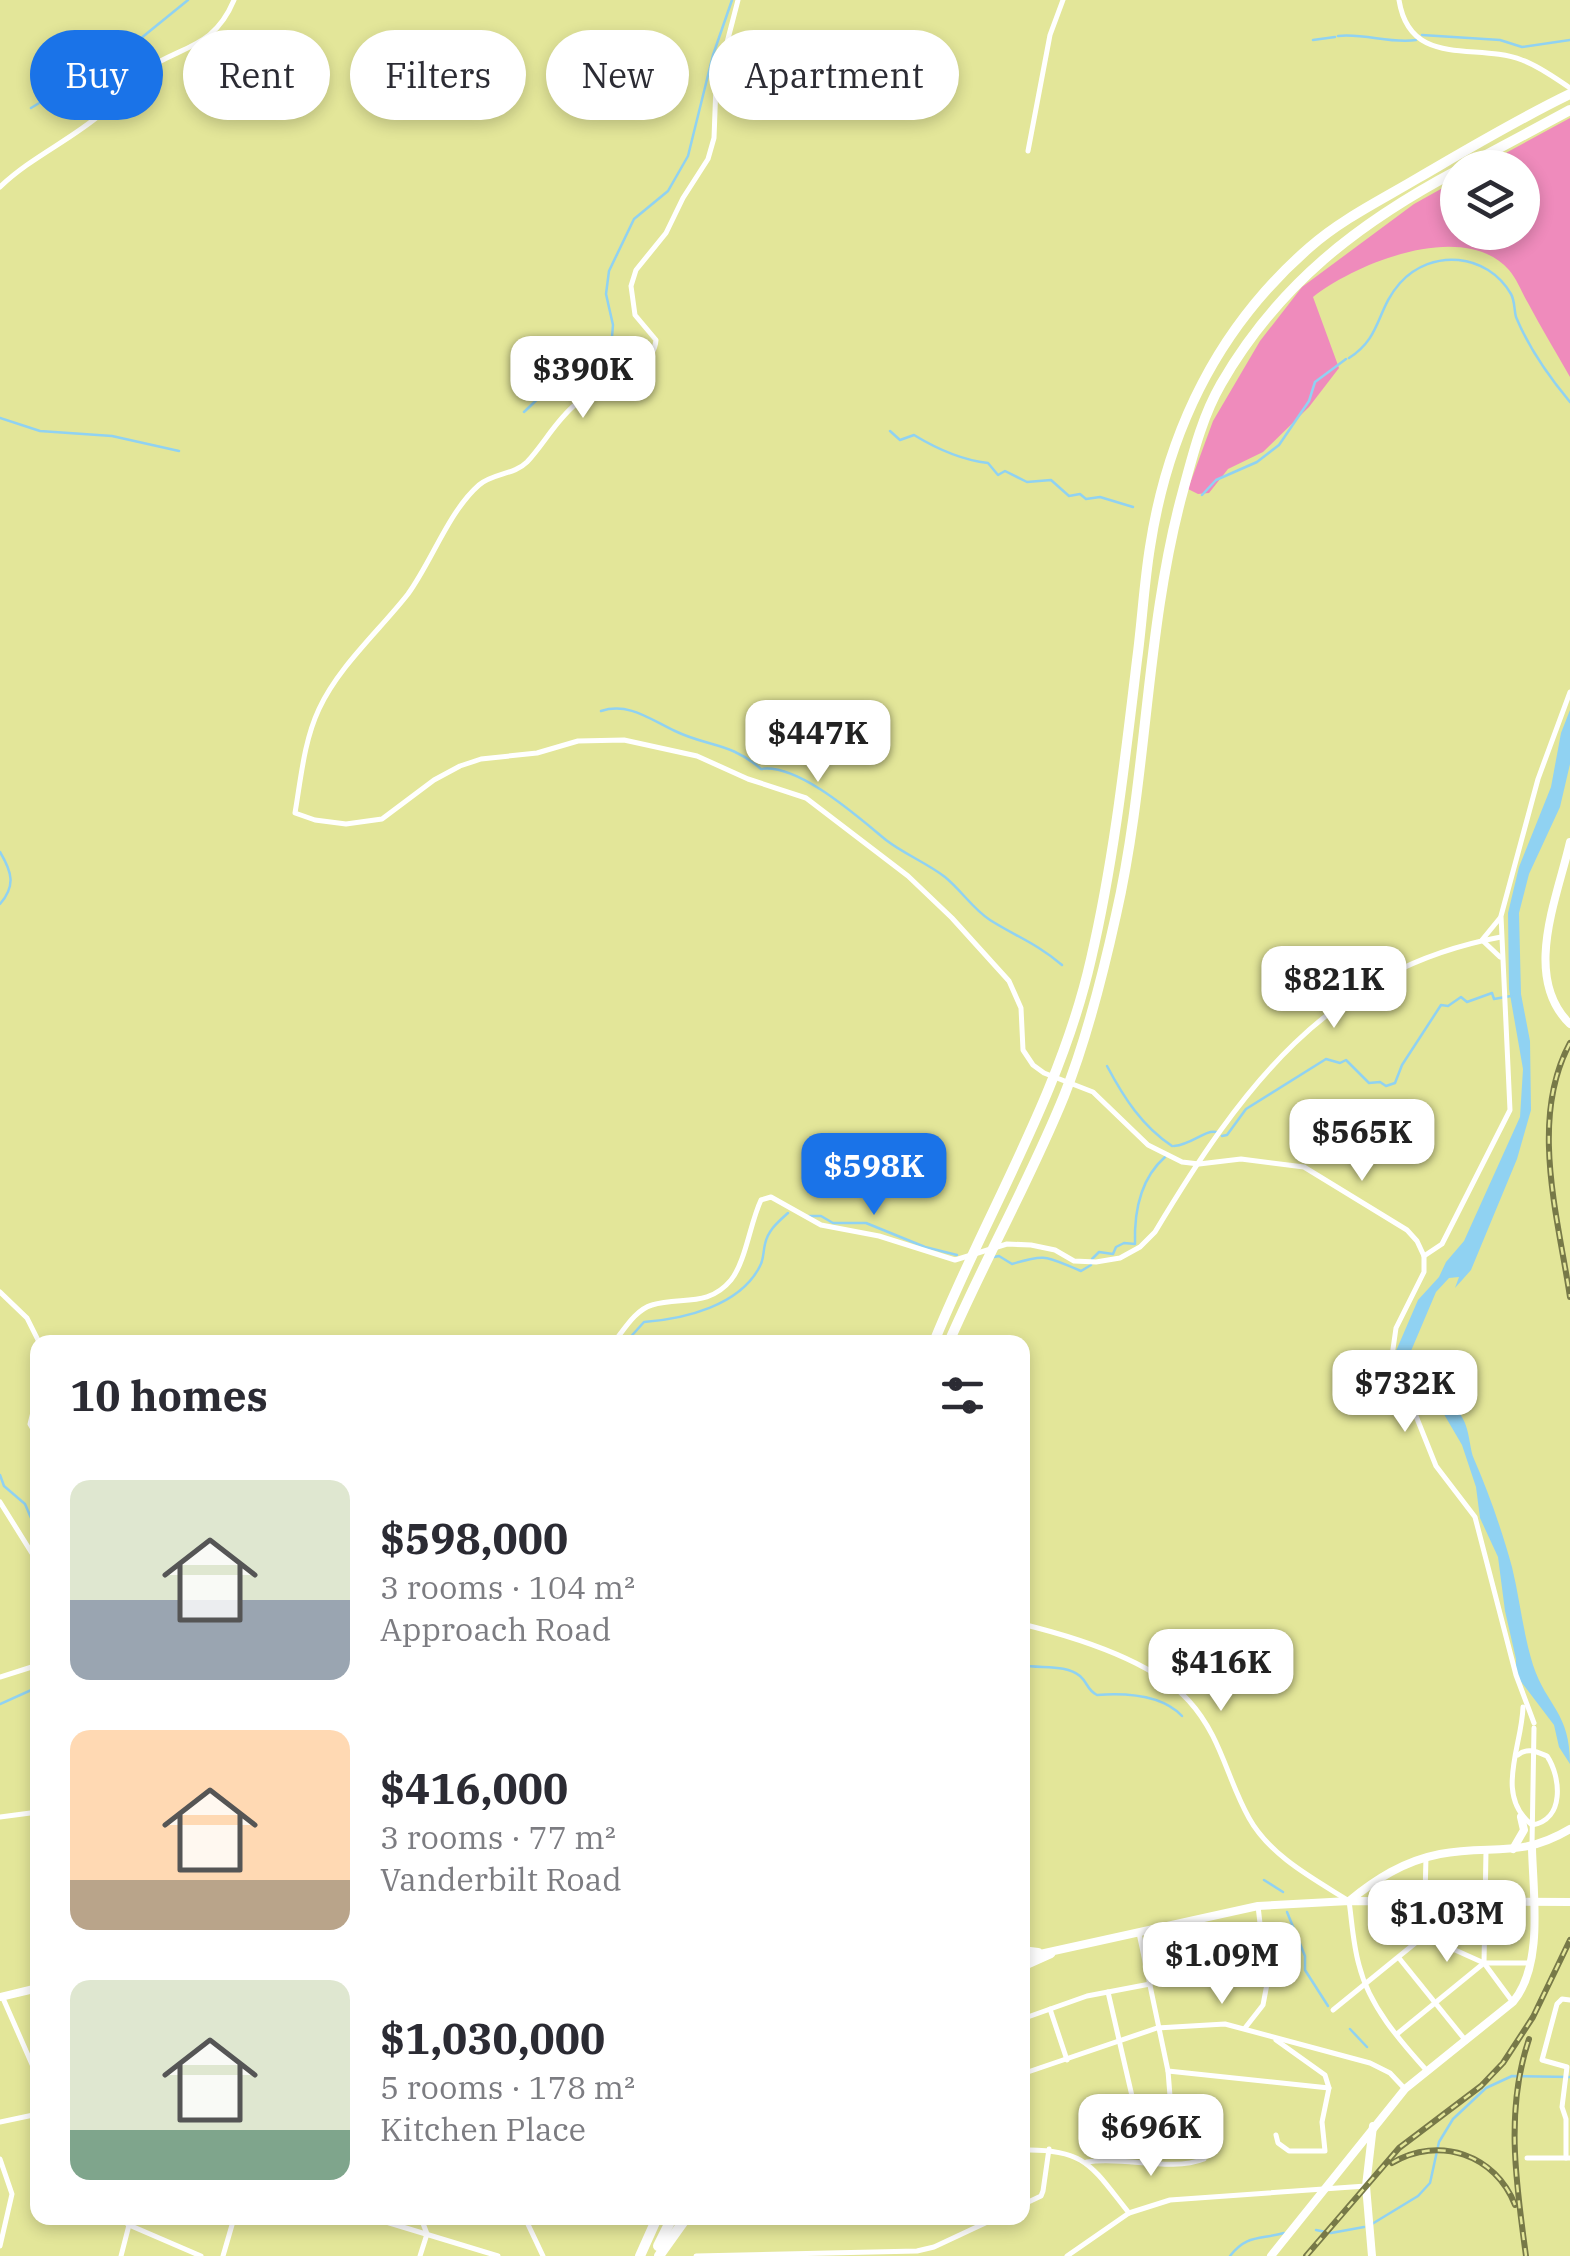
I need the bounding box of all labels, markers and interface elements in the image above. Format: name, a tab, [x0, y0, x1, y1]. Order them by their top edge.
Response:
chip: Buy	[30, 30, 163, 120]
chip: Rent	[183, 30, 330, 120]
chip: Filters	[350, 30, 526, 120]
chip: New	[546, 30, 689, 120]
chip: Apartment	[709, 30, 959, 120]
map controls	[1440, 150, 1540, 250]
button: layers	[1440, 150, 1540, 250]
pin: $390K	[513, 336, 653, 421]
text: $390K	[532, 347, 634, 389]
pin: $447K	[748, 700, 888, 785]
text: $447K	[767, 711, 869, 753]
pin: $821K	[1264, 946, 1404, 1031]
text: $821K	[1283, 957, 1385, 999]
pin: $565K	[1292, 1099, 1432, 1184]
text: $565K	[1311, 1110, 1413, 1152]
pin: $598K	[804, 1133, 944, 1218]
text: $598K	[823, 1144, 925, 1186]
pin: $732K	[1335, 1350, 1475, 1435]
text: $732K	[1354, 1361, 1456, 1403]
text: 10 homes	[70, 1368, 268, 1423]
icon: filters	[935, 1368, 990, 1423]
text: $598,000	[380, 1511, 568, 1566]
icon: home	[150, 1520, 270, 1640]
text: 3 rooms · 104 m²	[380, 1566, 635, 1608]
text: Approach Road	[380, 1608, 611, 1650]
pin: $416K	[1151, 1629, 1291, 1714]
text: $416K	[1170, 1640, 1272, 1682]
text: $416,000	[380, 1761, 568, 1816]
icon: home	[150, 1770, 270, 1890]
text: 3 rooms · 77 m²	[380, 1816, 616, 1858]
text: Vanderbilt Road	[380, 1858, 622, 1900]
pin: $1.03M	[1366, 1880, 1528, 1965]
text: $1.03M	[1390, 1891, 1504, 1933]
pin: $1.09M	[1141, 1922, 1303, 2007]
text: $1.09M	[1165, 1933, 1279, 1975]
text: $1,030,000	[380, 2011, 605, 2066]
icon: home	[150, 2020, 270, 2140]
text: 5 rooms · 178 m²	[380, 2066, 635, 2108]
pin: $696K	[1081, 2094, 1221, 2179]
text: $696K	[1100, 2105, 1202, 2147]
text: Kitchen Place	[380, 2108, 586, 2150]

